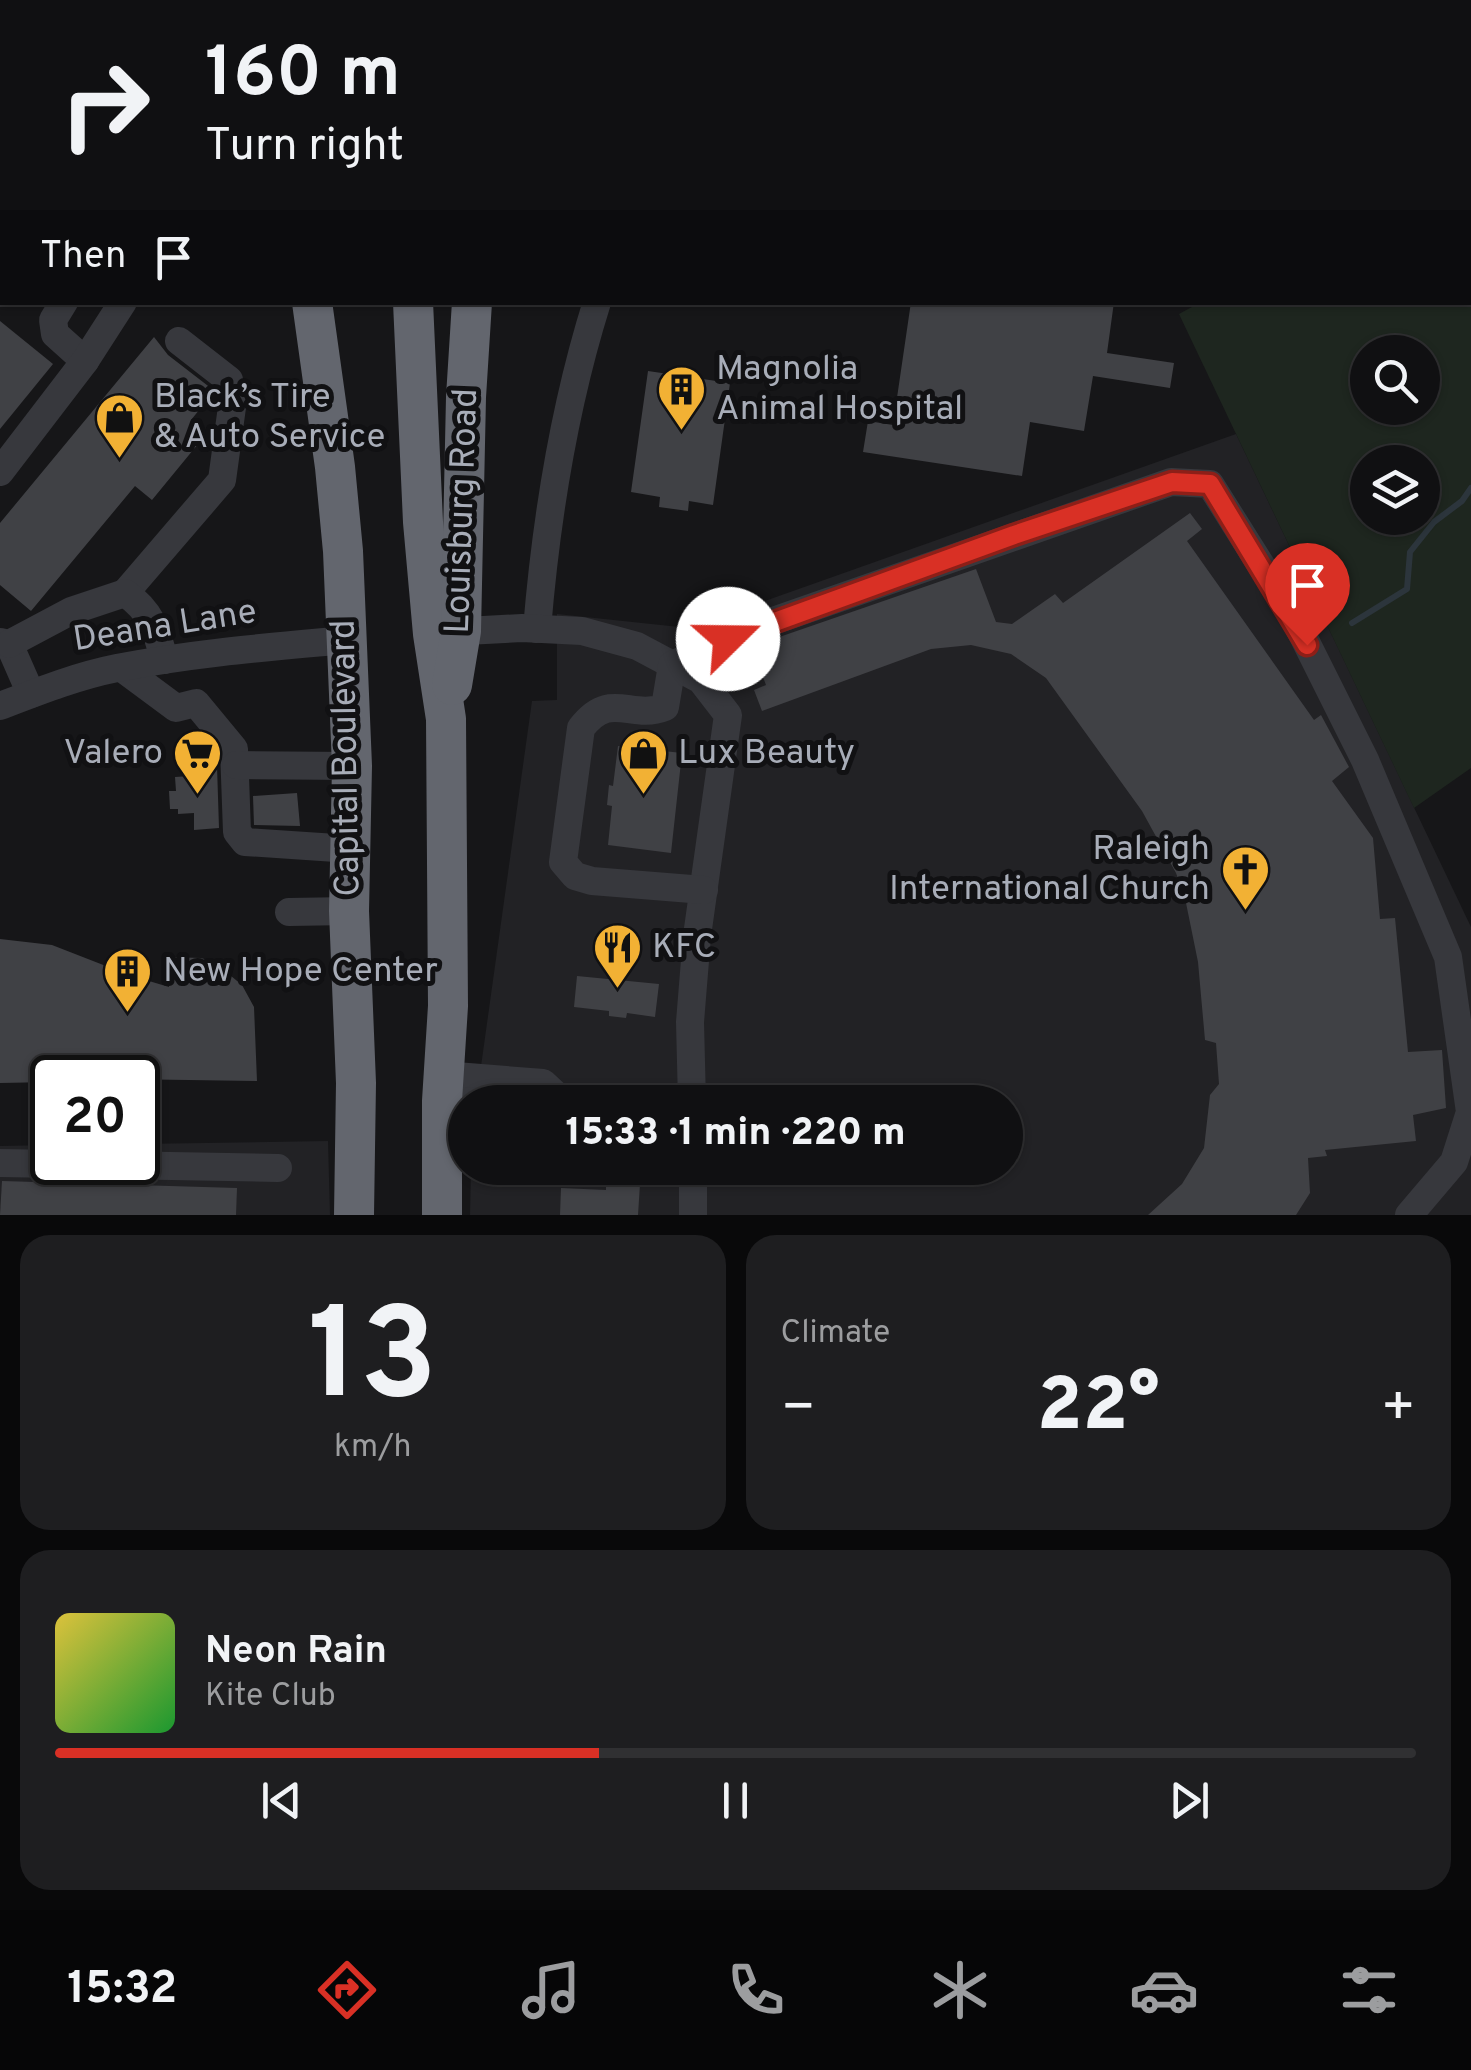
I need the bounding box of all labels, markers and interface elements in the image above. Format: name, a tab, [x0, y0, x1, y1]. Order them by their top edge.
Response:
text: 160 m	[205, 32, 401, 121]
icon: right	[40, 40, 170, 170]
text: Turn right	[205, 119, 404, 176]
icon: arrive	[146, 230, 201, 285]
text: Then	[40, 233, 126, 282]
map controls	[1350, 335, 1440, 535]
button: search	[1350, 335, 1440, 425]
place label: Magnolia Animal Hospital	[716, 348, 963, 432]
building icon: Magnolia Animal Hospital	[655, 364, 707, 432]
place label: Black’s Tire & Auto Service	[154, 376, 385, 460]
street label: Louisburg Road	[437, 388, 489, 634]
shop icon: Black’s Tire & Auto Service	[93, 392, 145, 460]
button: layers	[1350, 445, 1440, 535]
pin	[1265, 543, 1350, 646]
icon: arrive	[1280, 558, 1335, 613]
position arrow	[676, 587, 780, 691]
street label: Deana Lane	[70, 591, 260, 663]
street label: Capital Boulevard	[323, 619, 371, 897]
supermarket icon: Valero	[172, 728, 224, 796]
shop icon: Lux Beauty	[617, 728, 669, 796]
place label: Valero	[64, 732, 163, 776]
place label: Lux Beauty	[678, 732, 855, 776]
place label: Raleigh International Church	[889, 828, 1210, 912]
church icon: Raleigh International Church	[1219, 844, 1271, 912]
restaurant icon: KFC	[591, 922, 643, 990]
place label: KFC	[652, 926, 716, 970]
building icon: New Hope Center	[102, 946, 154, 1014]
place label: New Hope Center	[163, 950, 438, 994]
speed limit sign: 20	[30, 1055, 160, 1185]
text: 15:33 · 1 min · 220 m	[565, 1110, 906, 1159]
text: 13	[308, 1280, 438, 1445]
text: Climate	[781, 1314, 890, 1354]
text: 22°	[1037, 1362, 1160, 1457]
text: −	[781, 1375, 816, 1445]
text: +	[1381, 1375, 1416, 1445]
text: km/h	[334, 1428, 412, 1468]
text: Neon Rain	[205, 1628, 387, 1677]
text: Kite Club	[205, 1677, 336, 1717]
icon: previous	[254, 1773, 309, 1828]
icon: pause	[708, 1773, 763, 1828]
icon: next	[1162, 1773, 1217, 1828]
icon: directions	[312, 1955, 382, 2025]
icon: music	[516, 1955, 586, 2025]
icon: phone	[721, 1955, 791, 2025]
icon: climate	[925, 1955, 995, 2025]
icon: car	[1129, 1955, 1199, 2025]
icon: filters	[1334, 1955, 1404, 2025]
text: 15:32	[67, 1962, 177, 2019]

